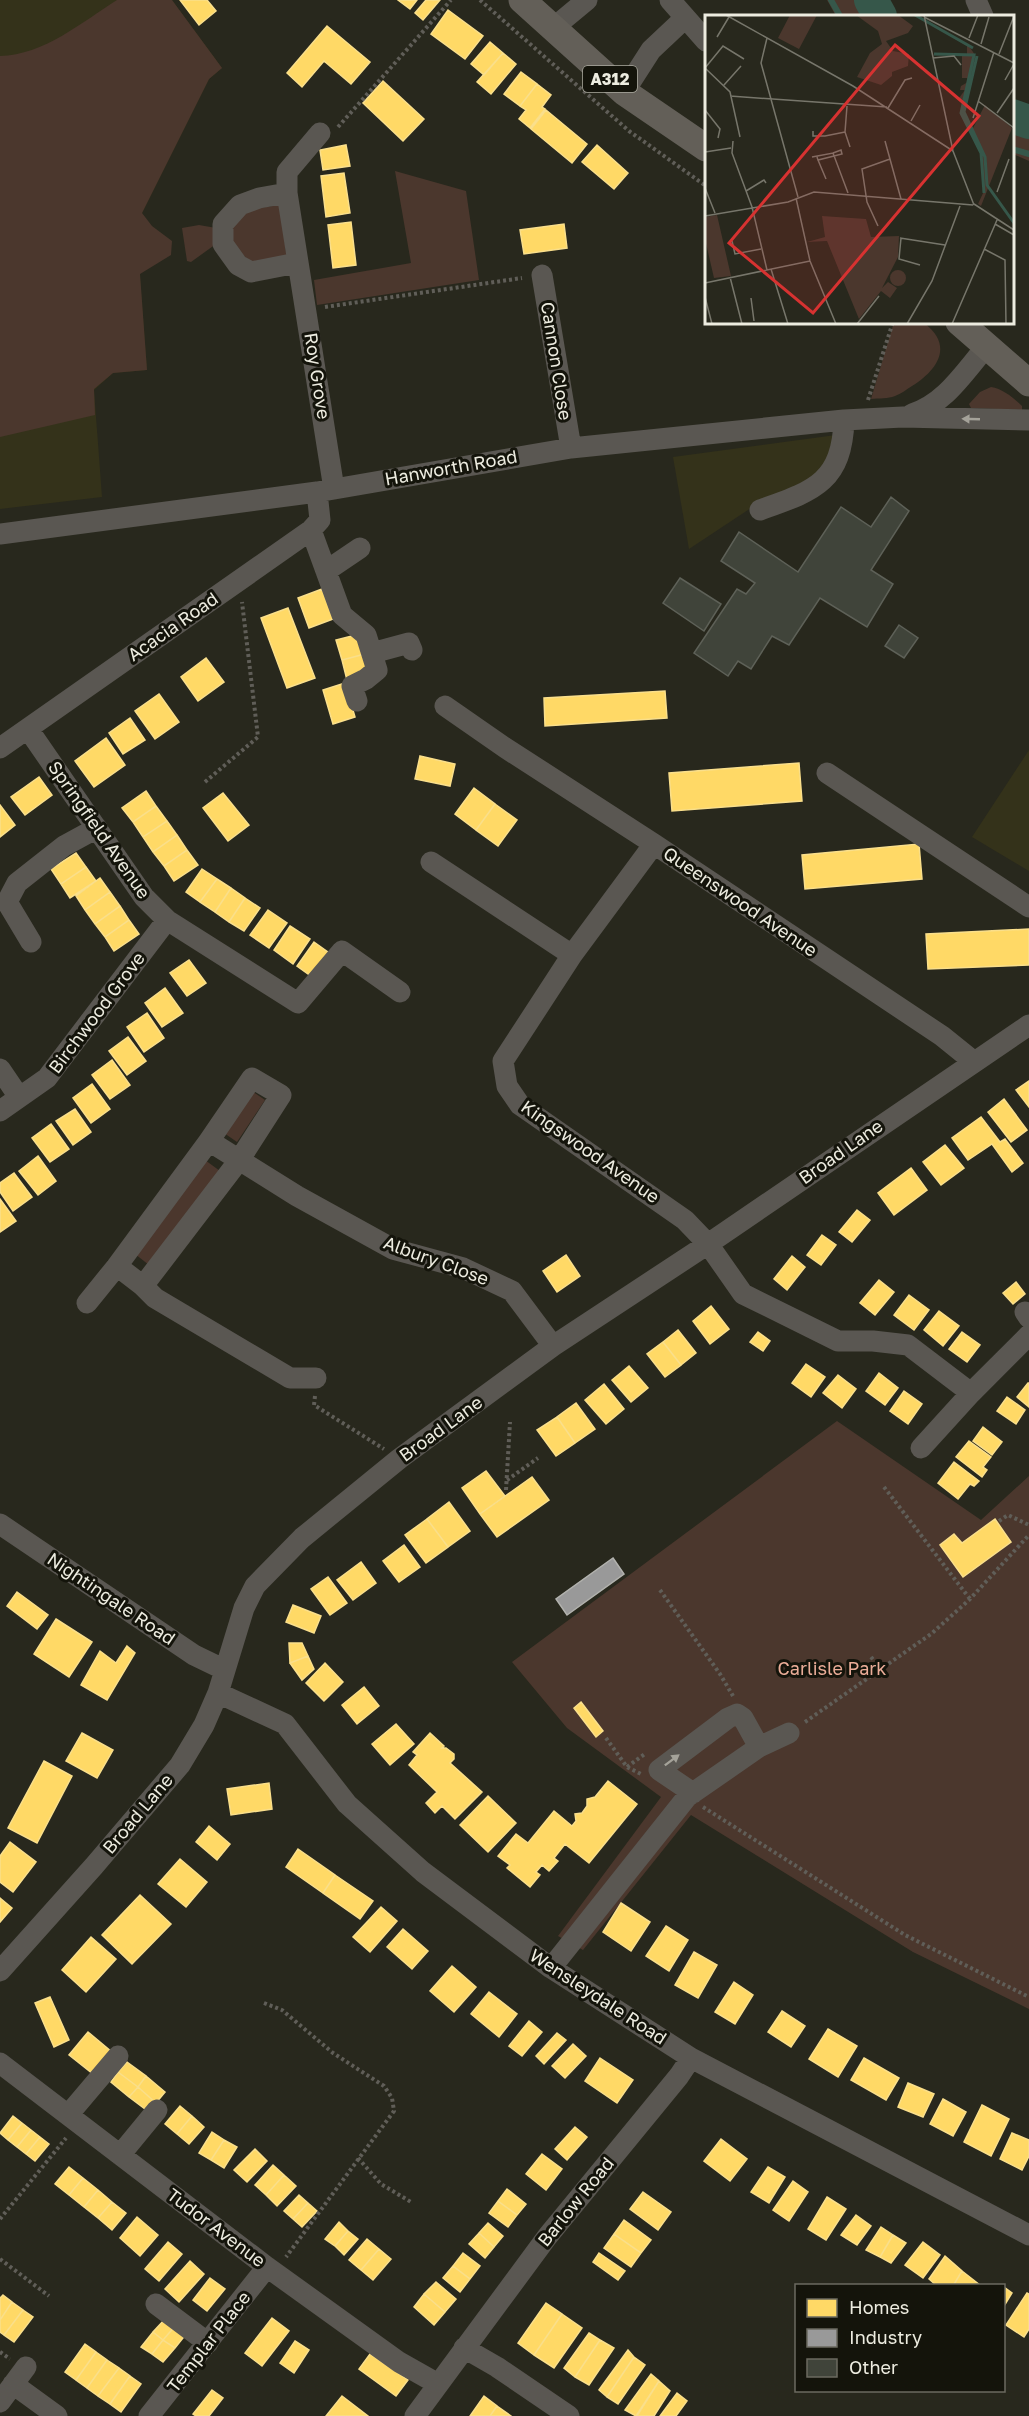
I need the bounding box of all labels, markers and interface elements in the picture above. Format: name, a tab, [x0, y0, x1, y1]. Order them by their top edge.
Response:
inset map	[705, 15, 1014, 324]
road number: A312	[583, 66, 637, 92]
street label: Cannon Close	[537, 300, 577, 422]
street label: Roy Grove	[300, 331, 336, 421]
one-way arrow	[961, 414, 980, 423]
street label: Hanworth Road	[383, 445, 519, 490]
street label: Acacia Road	[123, 587, 222, 665]
street label: Springfield Avenue	[44, 756, 156, 903]
street label: Queenswood Avenue	[659, 841, 822, 961]
street label: Birchwood Grove	[43, 947, 149, 1077]
street label: Kingswood Avenue	[517, 1095, 664, 1207]
street label: Broad Lane	[794, 1114, 887, 1188]
street label: Albury Close	[381, 1231, 492, 1289]
street label: Broad Lane	[394, 1391, 486, 1466]
street label: Nightingale Road	[43, 1547, 180, 1649]
park label: Carlisle Park	[777, 1657, 887, 1679]
one-way arrow	[664, 1754, 680, 1766]
street label: Broad Lane	[97, 1769, 177, 1858]
street label: Wensleydale Road	[526, 1944, 671, 2049]
street label: Barlow Road	[532, 2152, 618, 2251]
street label: Tudor Avenue	[163, 2183, 270, 2271]
legend	[795, 2284, 1005, 2392]
street label: Templar Place	[162, 2286, 255, 2396]
text: Homes	[849, 2296, 909, 2318]
text: Industry	[849, 2326, 922, 2348]
text: Other	[849, 2356, 898, 2378]

